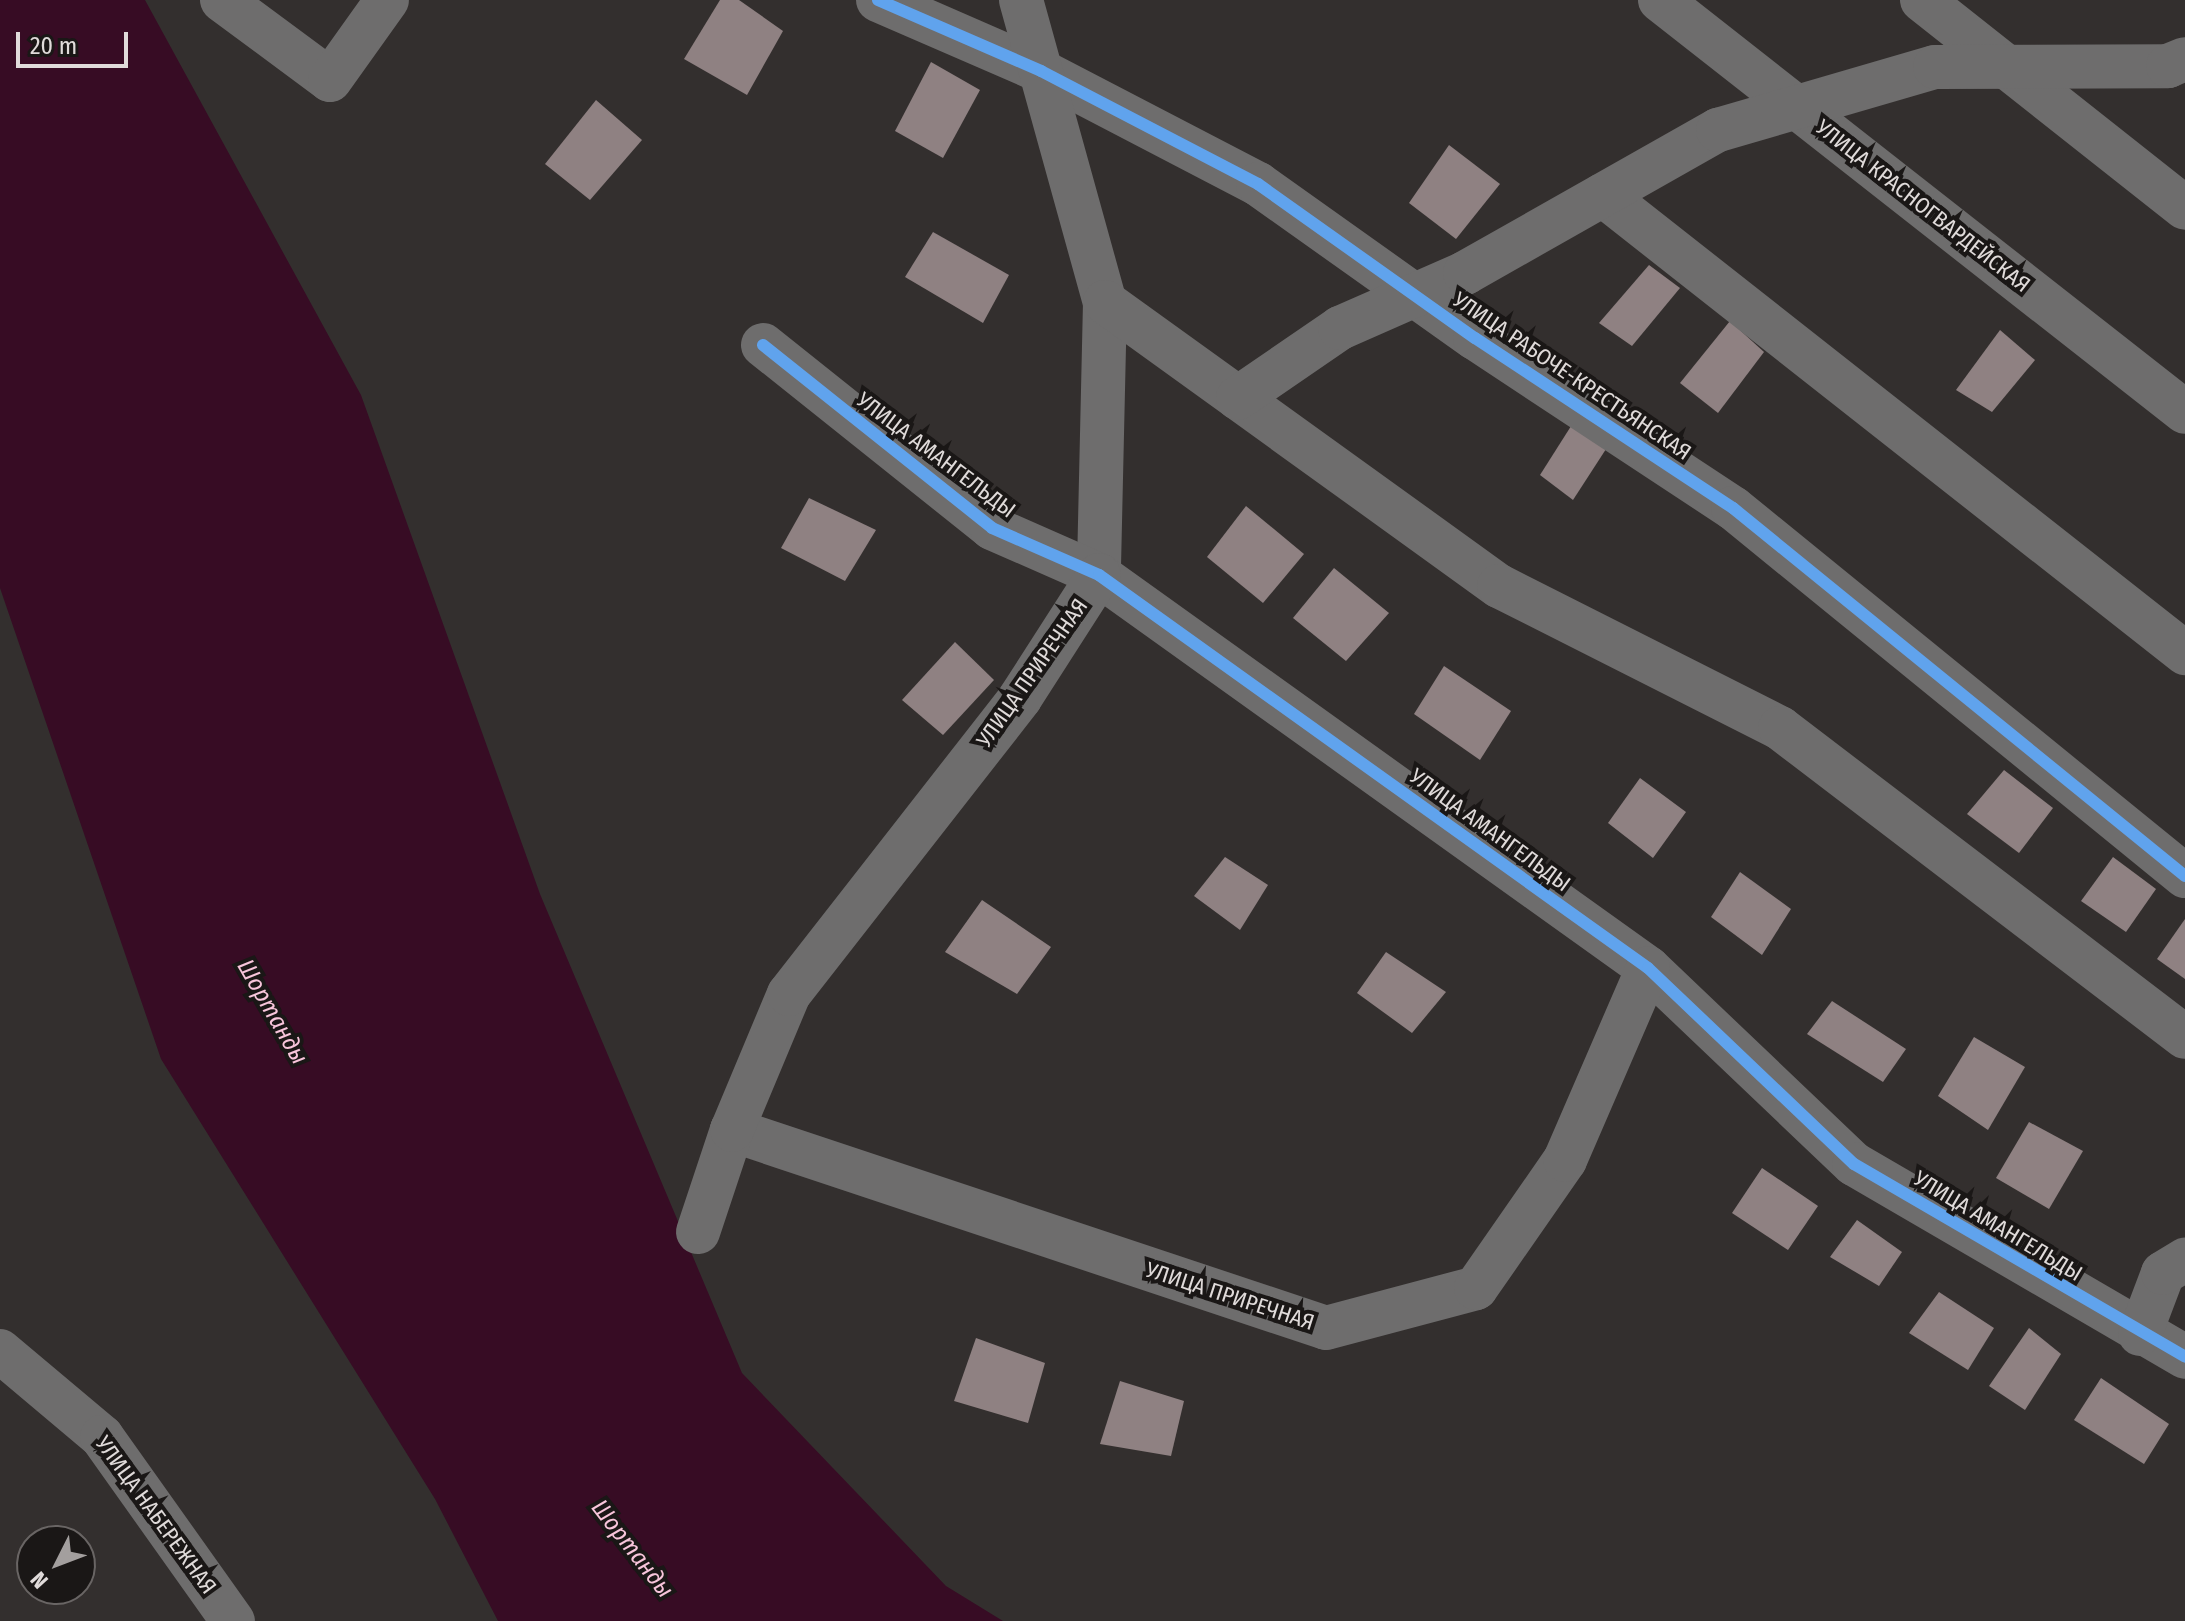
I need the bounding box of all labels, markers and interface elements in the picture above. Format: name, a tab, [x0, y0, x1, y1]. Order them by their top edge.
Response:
scale bar	[20, 16, 132, 66]
text: 20 m	[30, 32, 77, 60]
street label: УЛИЦА КРАСНОГВАРДЕЙСКАЯ	[1811, 114, 2035, 298]
street label: УЛИЦА РАБОЧЕ-КРЕСТЬЯНСКАЯ	[1448, 286, 1696, 466]
street label: УЛИЦА АМАНГЕЛЬДЫ	[851, 387, 1021, 523]
street label: УЛИЦА ПРИРЕЧНАЯ	[971, 594, 1093, 752]
street label: УЛИЦА АМАНГЕЛЬДЫ	[1405, 763, 1575, 897]
water label: Шортанды	[230, 954, 314, 1070]
street label: УЛИЦА АМАНГЕЛЬДЫ	[1909, 1165, 2087, 1287]
street label: УЛИЦА ПРИРЕЧНАЯ	[1142, 1256, 1318, 1336]
street label: УЛИЦА НАБЕРЕЖНАЯ	[90, 1431, 222, 1599]
water label: Шортанды	[585, 1494, 679, 1604]
north arrow	[16, 1525, 96, 1605]
text: N	[25, 1566, 54, 1594]

